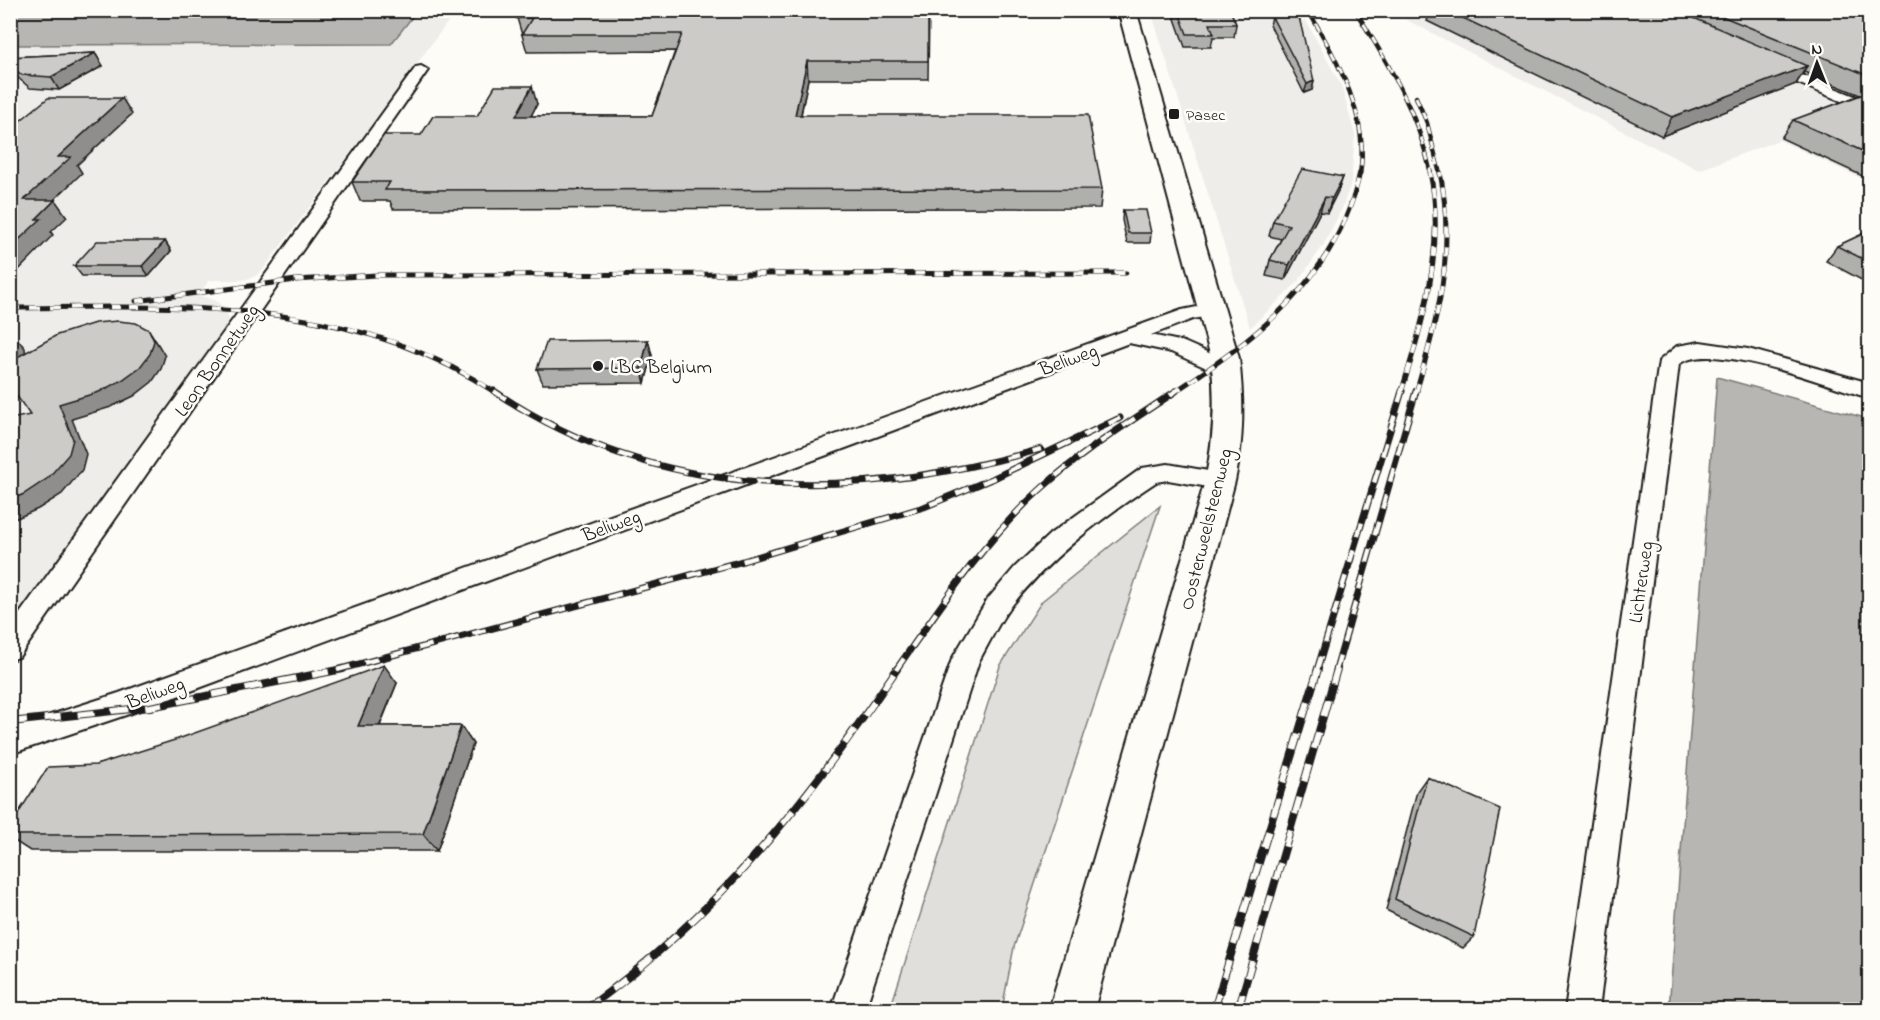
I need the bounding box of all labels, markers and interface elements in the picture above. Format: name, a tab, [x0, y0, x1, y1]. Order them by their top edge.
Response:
north arrow	[1787, 33, 1847, 93]
text: N	[1811, 38, 1823, 62]
place label: Pasec	[1186, 104, 1226, 128]
marker: Pasec	[1167, 107, 1181, 121]
street label: Leon Bonnetweg	[168, 299, 269, 424]
street label: Beliweg	[1035, 337, 1103, 387]
place label: LBC Belgium	[610, 354, 712, 384]
marker: LBC Belgium	[591, 359, 605, 373]
street label: Oosterweelsteenweg	[1173, 446, 1243, 614]
street label: Beliweg	[578, 503, 646, 553]
street label: Lichterweg	[1622, 540, 1664, 625]
street label: Beliweg	[122, 670, 190, 720]

